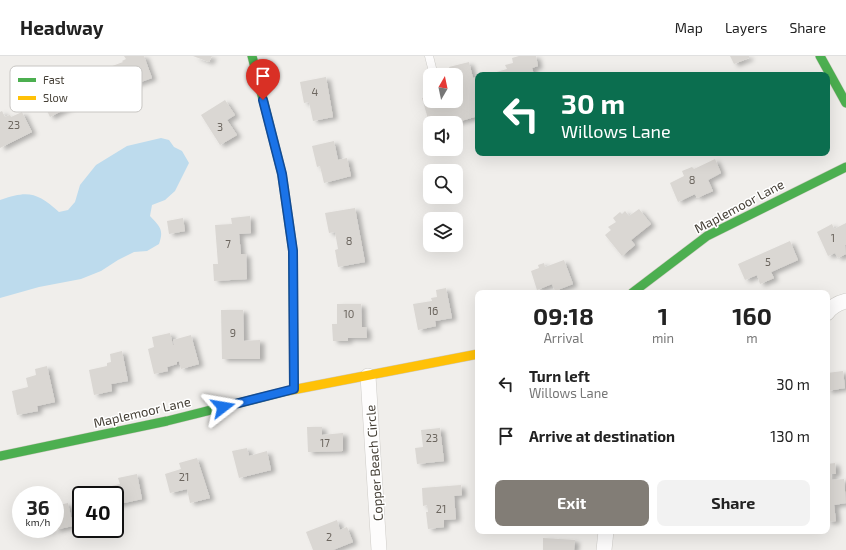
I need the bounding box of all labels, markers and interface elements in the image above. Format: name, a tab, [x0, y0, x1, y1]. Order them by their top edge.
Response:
text: Headway	[20, 16, 104, 39]
text: Map	[675, 19, 703, 36]
text: Layers	[725, 19, 767, 36]
text: Share	[789, 19, 826, 36]
pin	[246, 59, 280, 100]
icon: arrive	[252, 65, 274, 87]
legend	[10, 66, 142, 112]
north arrow	[423, 68, 463, 108]
map controls	[423, 68, 463, 252]
text: Fast	[43, 73, 65, 86]
house number: 4	[312, 85, 319, 98]
text: 30 m	[561, 86, 625, 120]
icon: left	[495, 88, 547, 140]
text: Slow	[43, 91, 68, 104]
button: sound	[423, 116, 463, 156]
house number: 23	[8, 118, 20, 131]
house number: 3	[217, 120, 223, 133]
text: Willows Lane	[561, 120, 671, 142]
button: search	[423, 164, 463, 204]
house number: 8	[689, 173, 695, 186]
street label: Maplemoor Lane	[691, 176, 787, 236]
button: layers	[423, 212, 463, 252]
house number: 1	[831, 231, 835, 244]
house number: 8	[346, 234, 352, 247]
house number: 7	[225, 237, 231, 250]
house number: 5	[765, 255, 771, 268]
text: 09:18	[533, 301, 594, 330]
text: 1	[658, 301, 668, 330]
text: 160	[732, 301, 772, 330]
house number: 16	[428, 304, 438, 317]
house number: 10	[343, 307, 355, 320]
house number: 9	[230, 326, 236, 339]
text: Arrival	[544, 330, 583, 346]
text: min	[652, 330, 674, 346]
text: m	[746, 330, 758, 346]
text: Turn left	[529, 367, 590, 385]
icon: left	[495, 373, 517, 395]
text: 30 m	[776, 375, 810, 393]
text: Willows Lane	[529, 385, 608, 401]
position arrow	[202, 386, 244, 428]
street label: Maplemoor Lane	[92, 393, 192, 431]
street label: Copper Beach Circle	[362, 404, 386, 522]
icon: arrive	[495, 425, 517, 447]
text: Arrive at destination	[529, 427, 675, 445]
text: 130 m	[770, 427, 810, 445]
house number: 23	[426, 431, 438, 444]
house number: 17	[320, 436, 330, 449]
house number: 21	[179, 470, 189, 483]
button: Exit	[495, 480, 649, 526]
button: Share	[657, 480, 810, 526]
speed limit sign: 40	[72, 486, 124, 538]
text: 36	[26, 495, 50, 519]
house number: 21	[436, 502, 446, 515]
text: km/h	[26, 516, 50, 528]
house number: 2	[326, 530, 332, 543]

